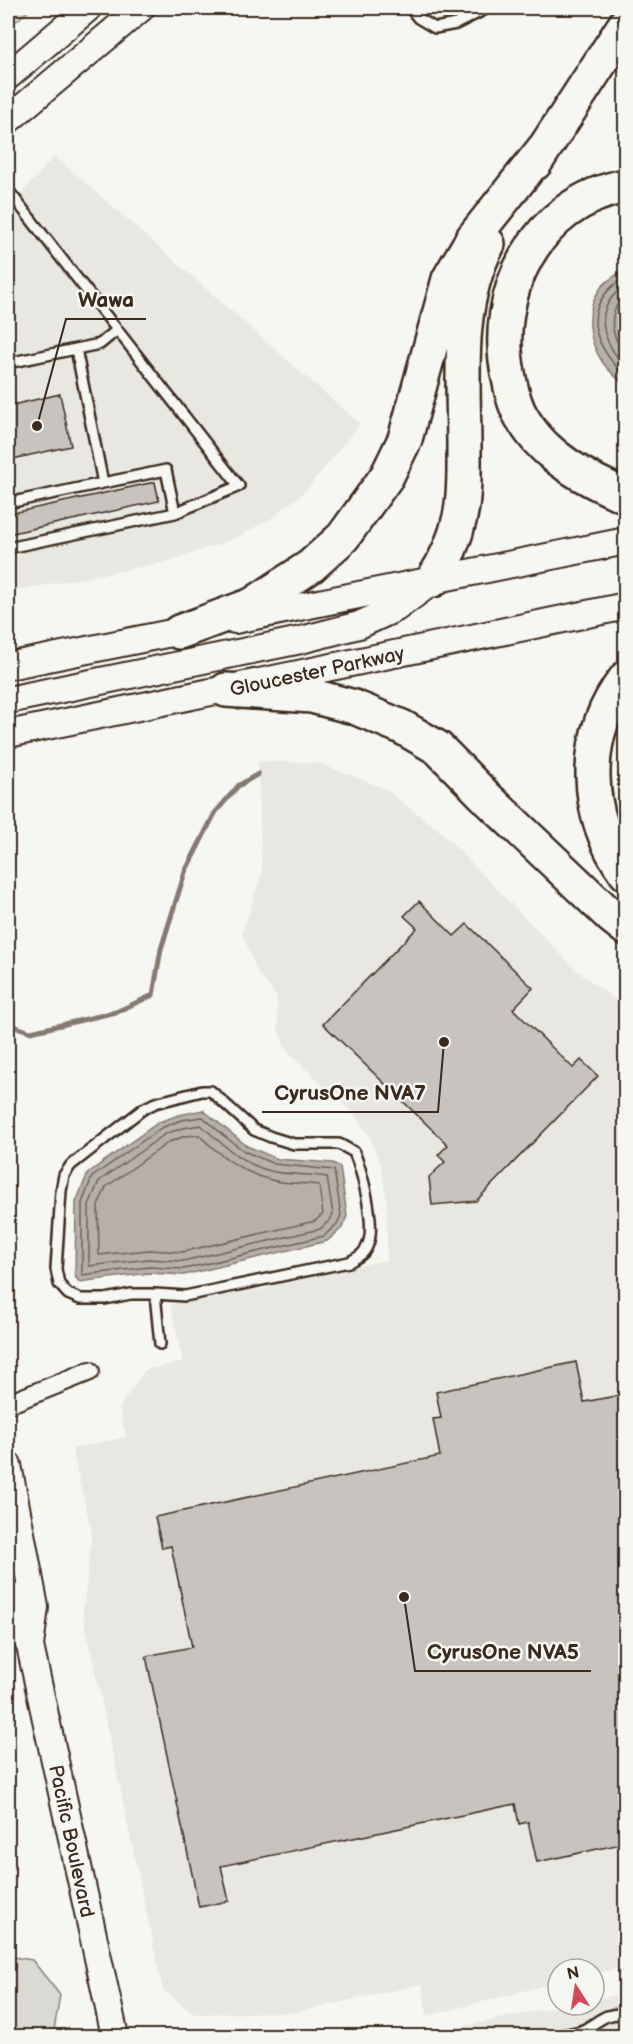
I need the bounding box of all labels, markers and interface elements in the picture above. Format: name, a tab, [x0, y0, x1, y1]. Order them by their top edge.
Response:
callout: Wawa	[66, 280, 146, 319]
text: Wawa	[78, 288, 134, 313]
street label: Gloucester Parkway	[228, 642, 407, 702]
callout: CyrusOne NVA7	[262, 1073, 438, 1112]
text: CyrusOne NVA7	[274, 1081, 426, 1106]
callout: CyrusOne NVA5	[415, 1632, 591, 1671]
text: CyrusOne NVA5	[427, 1640, 579, 1665]
street label: Pacific Boulevard	[43, 1763, 99, 1920]
north arrow	[546, 1957, 606, 2017]
text: N	[565, 1963, 581, 1984]

